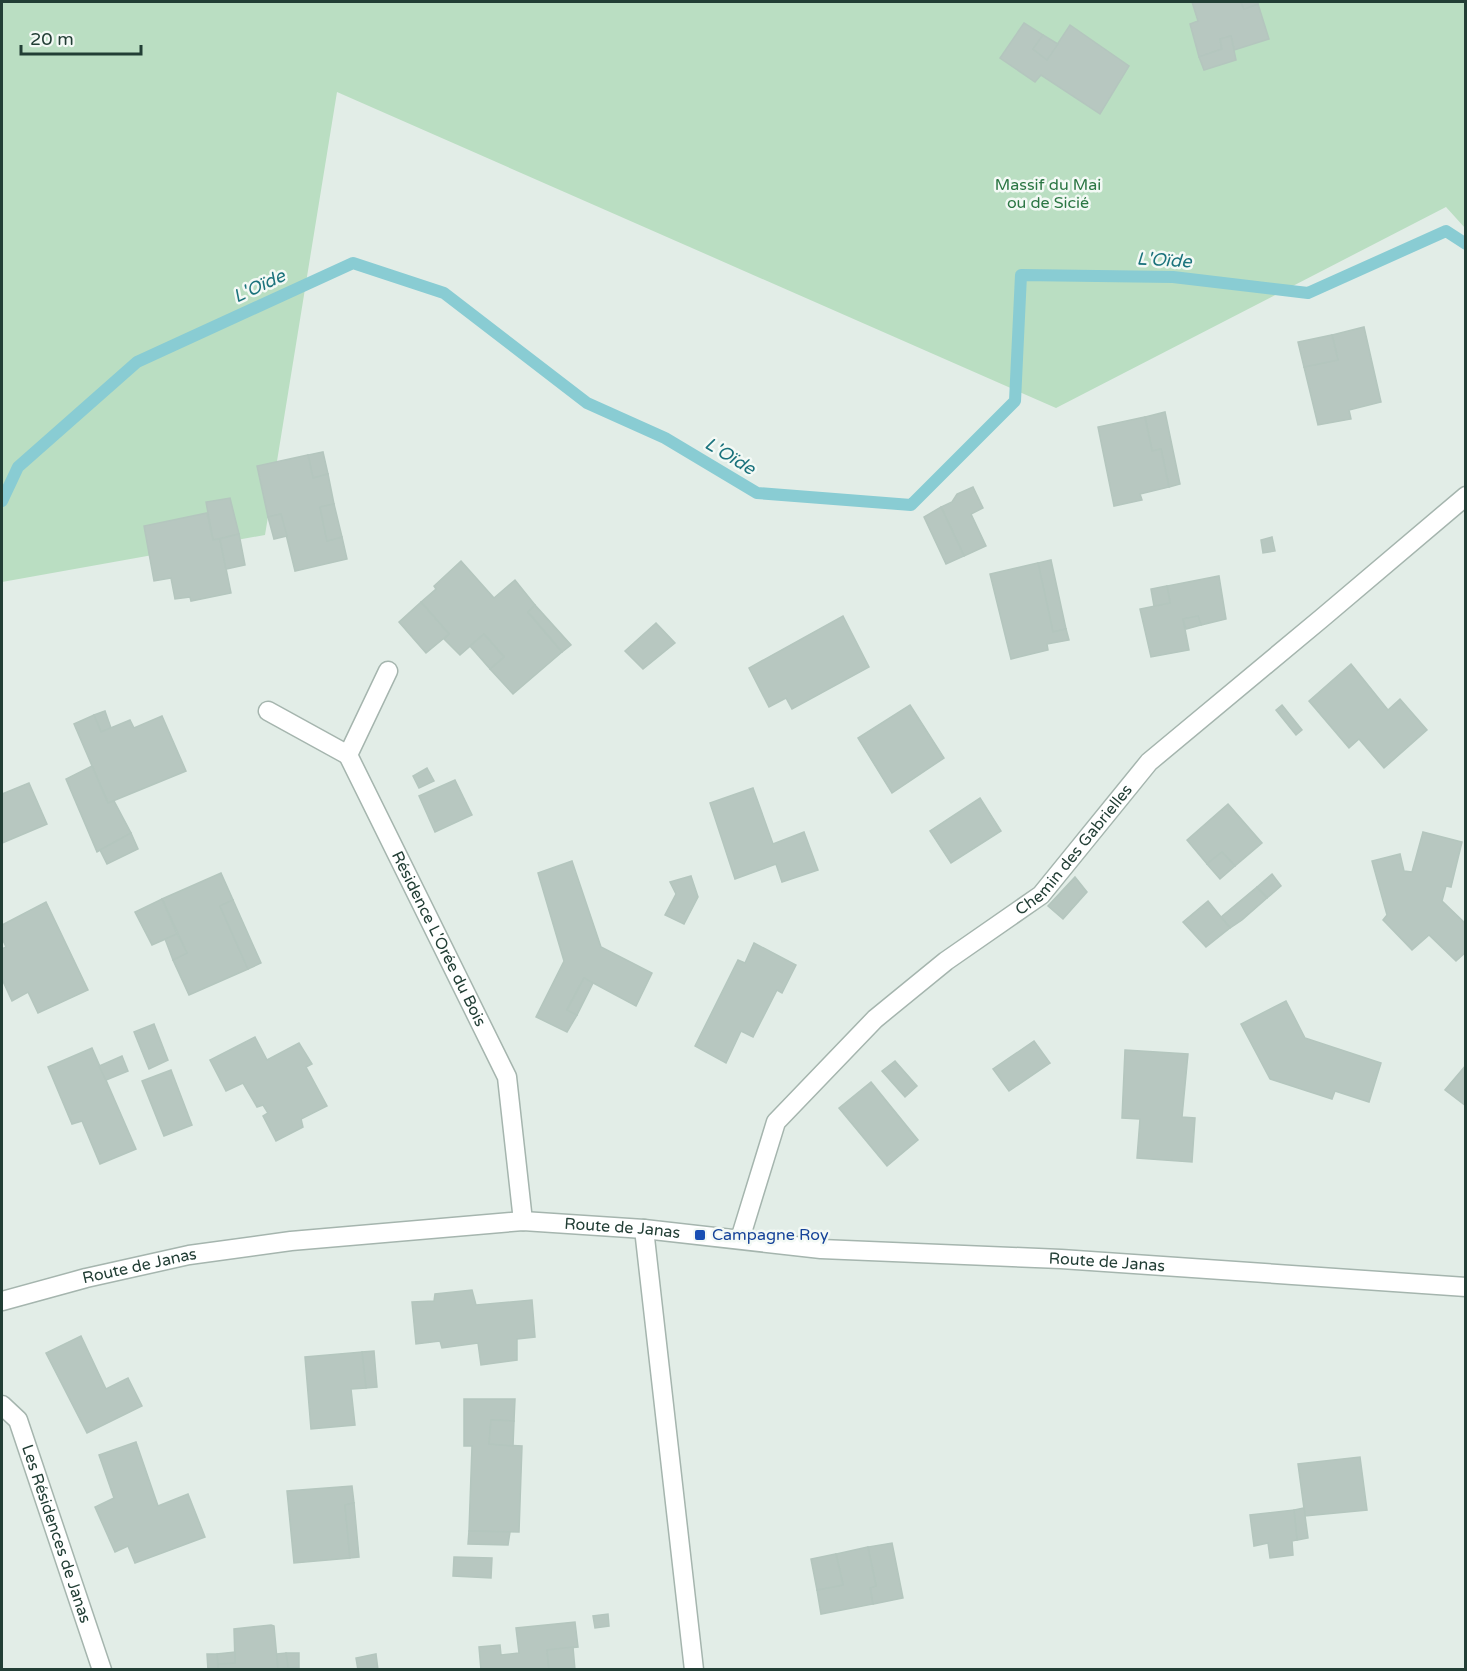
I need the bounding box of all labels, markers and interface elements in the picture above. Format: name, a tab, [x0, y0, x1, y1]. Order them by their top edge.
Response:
scale bar	[21, 18, 141, 56]
text: 20 m	[30, 28, 74, 50]
park label: Massif du Mai ou de Sicié	[995, 175, 1101, 213]
water label: L'Oïde	[1136, 248, 1193, 272]
water label: L'Oïde	[230, 264, 289, 308]
water label: L'Oïde	[701, 432, 760, 480]
street label: Chemin des Gabrielles	[1011, 780, 1137, 920]
street label: Résidence L'Orée du Bois	[387, 848, 490, 1030]
street label: Route de Janas	[564, 1214, 681, 1243]
place label: Campagne Roy	[712, 1225, 829, 1245]
marker: Campagne Roy	[693, 1228, 707, 1242]
street label: Route de Janas	[81, 1244, 198, 1288]
street label: Route de Janas	[1048, 1248, 1166, 1276]
street label: Les Résidences de Janas	[17, 1442, 95, 1626]

